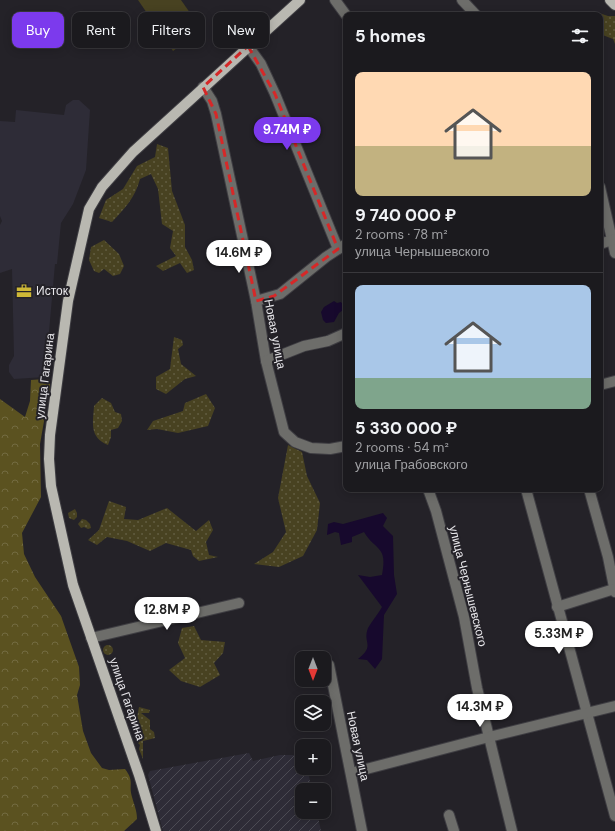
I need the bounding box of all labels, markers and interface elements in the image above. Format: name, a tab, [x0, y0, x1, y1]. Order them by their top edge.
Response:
chip: Buy	[12, 12, 64, 48]
chip: Rent	[72, 12, 130, 48]
chip: Filters	[138, 12, 205, 48]
chip: New	[213, 12, 269, 48]
text: 5 homes	[355, 25, 426, 47]
icon: filters	[569, 25, 591, 47]
icon: home	[437, 98, 509, 170]
pin: 9.74M ₽	[250, 117, 324, 151]
text: 9.74M ₽	[263, 121, 311, 138]
text: 9 740 000 ₽	[355, 204, 456, 226]
text: 2 rooms · 78 m²	[355, 226, 447, 243]
pin: 14.6M ₽	[202, 240, 276, 274]
text: улица Чернышевского	[355, 243, 490, 260]
text: 14.6M ₽	[215, 244, 263, 261]
office icon: Исток	[15, 282, 33, 300]
place label: Исток	[36, 283, 69, 299]
street label: Новая улица	[260, 298, 290, 371]
icon: home	[437, 311, 509, 383]
street label: улица Гагарина	[32, 332, 58, 420]
text: 5 330 000 ₽	[355, 417, 457, 439]
text: 2 rooms · 54 m²	[355, 439, 449, 456]
text: улица Грабовского	[355, 456, 468, 473]
street label: улица Чернышевского	[445, 524, 491, 648]
pin: 12.8M ₽	[130, 597, 204, 631]
text: 12.8M ₽	[144, 601, 190, 618]
pin: 5.33M ₽	[522, 621, 596, 655]
text: 5.33M ₽	[534, 625, 584, 642]
north arrow	[295, 651, 331, 687]
map controls	[295, 651, 331, 819]
street label: улица Гагарина	[105, 656, 149, 743]
pin: 14.3M ₽	[443, 694, 517, 728]
button: layers	[295, 695, 331, 731]
text: 14.3M ₽	[456, 698, 504, 715]
street label: Новая улица	[343, 710, 373, 783]
button: +	[295, 739, 331, 775]
button: −	[295, 783, 331, 819]

